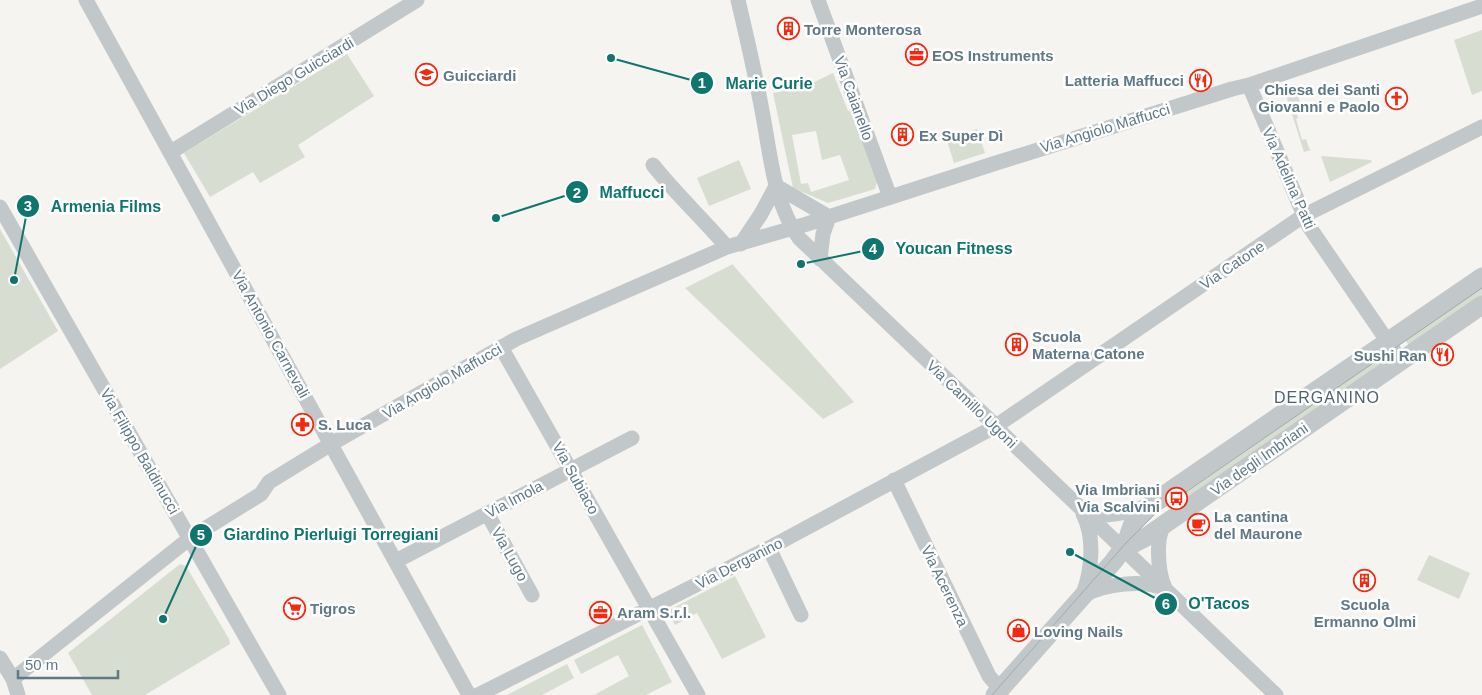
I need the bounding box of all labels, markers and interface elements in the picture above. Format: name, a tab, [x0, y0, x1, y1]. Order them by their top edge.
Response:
building icon: Torre Monterosa	[776, 17, 800, 41]
place label: Torre Monterosa	[804, 21, 922, 38]
street label: Via Diego Guicciardi	[231, 34, 357, 118]
office icon: EOS Instruments	[904, 43, 928, 67]
place label: EOS Instruments	[932, 47, 1054, 64]
street label: Via Caianello	[831, 54, 877, 142]
school or university icon: Guicciardi	[415, 63, 439, 87]
place label: Guicciardi	[443, 67, 516, 84]
callout: Marie Curie	[690, 68, 822, 99]
restaurant icon: Latteria Maffucci	[1188, 68, 1212, 92]
place label: Latteria Maffucci	[1065, 72, 1184, 89]
text: 1	[698, 74, 706, 91]
text: Marie Curie	[725, 75, 813, 92]
place label: Chiesa dei Santi Giovanni e Paolo	[1258, 81, 1380, 115]
church icon: Chiesa dei Santi Giovanni e Paolo	[1384, 86, 1408, 110]
street label: Via Angiolo Maffucci	[1038, 100, 1172, 156]
building icon: Ex Super Dì	[891, 123, 915, 147]
street label: Via Adelina Patti	[1259, 125, 1319, 231]
place label: Ex Super Dì	[919, 127, 1003, 144]
callout: Maffucci	[565, 177, 675, 208]
text: 2	[573, 184, 581, 201]
text: Maffucci	[600, 184, 664, 201]
callout: Armenia Films	[16, 191, 171, 222]
text: 3	[24, 197, 32, 214]
text: Armenia Films	[51, 198, 161, 215]
callout: Youcan Fitness	[861, 233, 1023, 264]
street label: Via Catone	[1197, 237, 1267, 293]
text: 4	[869, 240, 878, 257]
text: Youcan Fitness	[895, 240, 1013, 257]
street label: Via Antonio Carnevali	[229, 267, 313, 401]
place label: Scuola Materna Catone	[1032, 328, 1145, 362]
building icon: Scuola Materna Catone	[1004, 333, 1028, 357]
street label: Via Angiolo Maffucci	[379, 340, 505, 422]
restaurant icon: Sushi Ran	[1431, 343, 1455, 367]
place label: Sushi Ran	[1354, 347, 1427, 364]
street label: Via Camillo Ugoni	[923, 357, 1021, 451]
street label: Via Filippo Baldinucci	[97, 385, 183, 517]
district label: DERGANINO	[1274, 389, 1380, 406]
pharmacy icon: S. Luca	[290, 412, 314, 436]
place label: S. Luca	[318, 416, 372, 433]
street label: Via degli Imbriani	[1207, 419, 1311, 499]
street label: Via Subiaco	[549, 439, 603, 517]
street label: Via Imola	[483, 477, 546, 521]
place label: Via Imbriani Via Scalvini	[1075, 481, 1160, 515]
bus stop icon: Via Imbriani Via Scalvini	[1164, 486, 1188, 510]
place label: La cantina del Maurone	[1214, 508, 1302, 542]
cafe icon: La cantina del Maurone	[1186, 513, 1210, 537]
callout: Giardino Pierluigi Torregiani	[188, 519, 448, 550]
street label: Via Lugo	[488, 524, 532, 584]
text: 5	[197, 526, 205, 543]
text: Giardino Pierluigi Torregiani	[224, 526, 438, 543]
street label: Via Derganino	[693, 534, 785, 592]
street label: Via Acerenza	[918, 543, 972, 630]
building icon: Scuola Ermanno Olmi	[1353, 569, 1377, 593]
callout: O'Tacos	[1153, 588, 1259, 619]
text: 6	[1162, 595, 1170, 612]
text: O'Tacos	[1188, 595, 1250, 612]
supermarket icon: Tigros	[282, 596, 306, 620]
place label: Scuola Ermanno Olmi	[1314, 596, 1416, 630]
place label: Tigros	[310, 600, 356, 617]
office icon: Aram S.r.l.	[589, 600, 613, 624]
place label: Aram S.r.l.	[617, 604, 691, 621]
shop icon: Loving Nails	[1006, 619, 1030, 643]
place label: Loving Nails	[1034, 623, 1123, 640]
scale bar	[18, 648, 118, 680]
text: 50 m	[25, 656, 58, 673]

